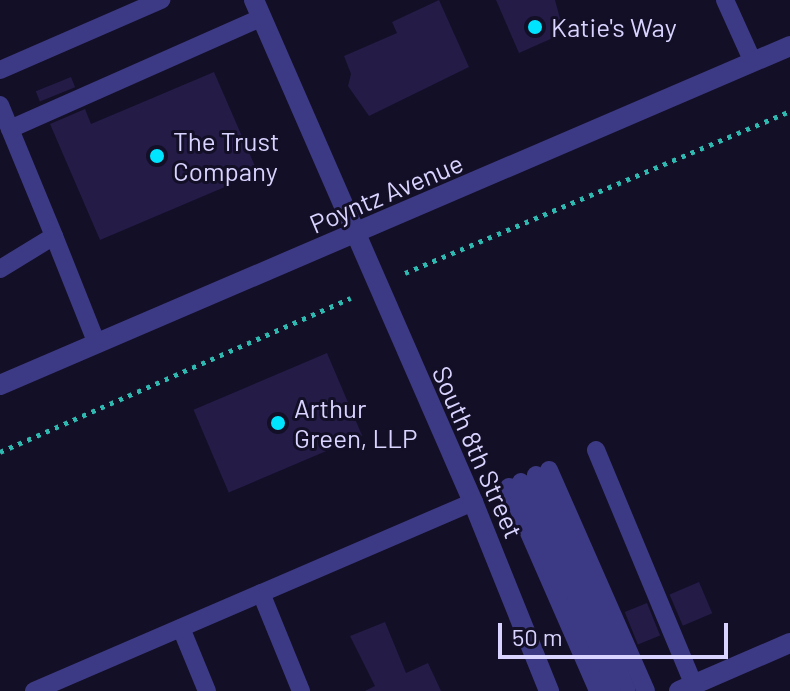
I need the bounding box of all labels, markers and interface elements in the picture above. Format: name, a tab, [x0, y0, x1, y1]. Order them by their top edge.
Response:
place label: Katie's Way	[551, 11, 677, 43]
marker: Katie's Way	[526, 18, 544, 36]
place label: The Trust Company	[173, 125, 279, 186]
marker: The Trust Company	[148, 147, 166, 165]
street label: Poyntz Avenue	[305, 147, 467, 239]
street label: South 8th Street	[426, 361, 530, 543]
place label: Arthur Green, LLP	[294, 392, 417, 454]
marker: Arthur Green, LLP	[269, 414, 287, 432]
scale bar	[502, 607, 732, 657]
text: 50 m	[512, 622, 563, 651]

